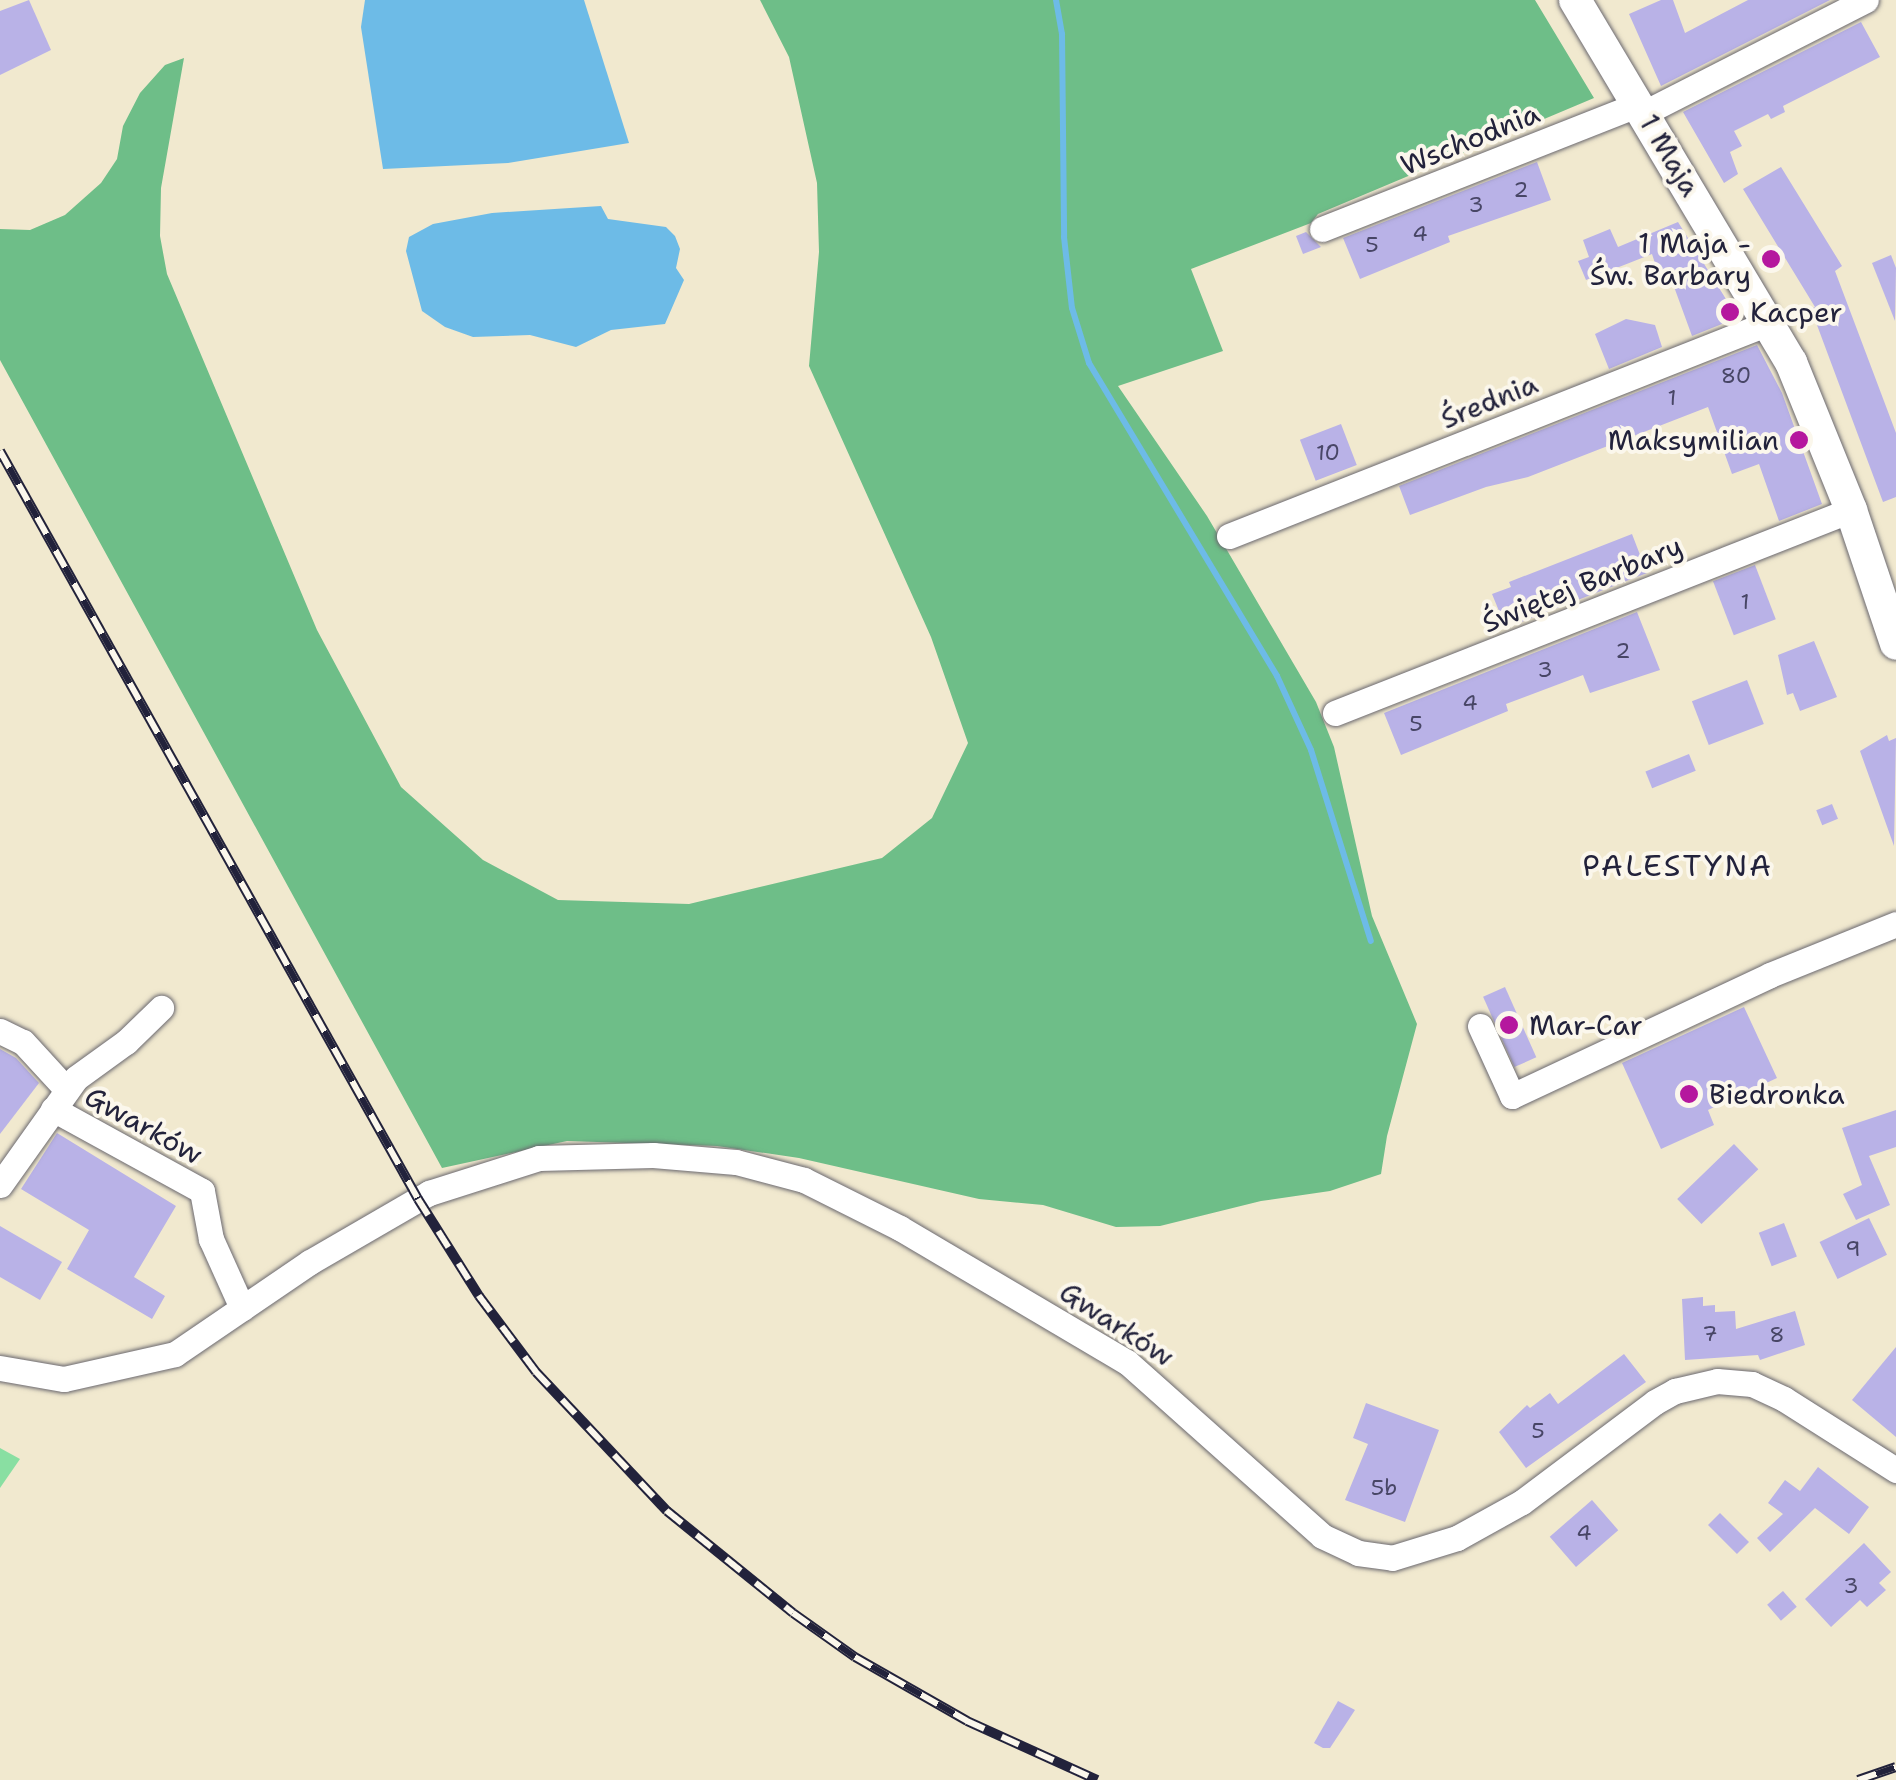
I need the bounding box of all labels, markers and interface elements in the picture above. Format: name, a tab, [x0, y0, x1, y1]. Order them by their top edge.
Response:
street label: Wschodnia	[1396, 96, 1544, 182]
street label: 1 Maja	[1632, 108, 1708, 202]
house number: 2	[1513, 177, 1529, 203]
house number: 3	[1468, 192, 1484, 218]
house number: 4	[1412, 221, 1428, 247]
place label: 1 Maja - Św. Barbary	[1590, 226, 1751, 292]
house number: 5	[1365, 232, 1379, 258]
marker: 1 Maja - Św. Barbary	[1760, 248, 1782, 270]
place label: Kacper	[1750, 295, 1843, 329]
marker: Kacper	[1719, 301, 1741, 323]
house number: 80	[1721, 363, 1751, 389]
street label: Średnia	[1436, 366, 1542, 436]
house number: 1	[1667, 385, 1677, 411]
place label: Maksymilian	[1608, 423, 1779, 457]
marker: Maksymilian	[1788, 429, 1810, 451]
house number: 10	[1316, 440, 1340, 466]
street label: Świętej Barbary	[1477, 529, 1687, 639]
house number: 1	[1740, 589, 1750, 615]
house number: 2	[1615, 638, 1631, 664]
house number: 3	[1537, 657, 1553, 683]
house number: 4	[1462, 690, 1478, 716]
house number: 5	[1409, 711, 1423, 737]
district label: PALESTYNA	[1582, 848, 1774, 884]
place label: Mar-Car	[1529, 1008, 1643, 1042]
marker: Mar-Car	[1498, 1014, 1520, 1036]
place label: Biedronka	[1709, 1077, 1845, 1111]
street label: Gwarków	[79, 1079, 209, 1171]
marker: Biedronka	[1678, 1083, 1700, 1105]
house number: 9	[1845, 1236, 1861, 1262]
street label: Gwarków	[1053, 1275, 1181, 1373]
house number: 7	[1702, 1321, 1718, 1347]
house number: 8	[1769, 1322, 1785, 1348]
house number: 5	[1531, 1418, 1545, 1444]
house number: 5b	[1371, 1475, 1397, 1501]
house number: 4	[1576, 1520, 1592, 1546]
house number: 3	[1843, 1573, 1859, 1599]

